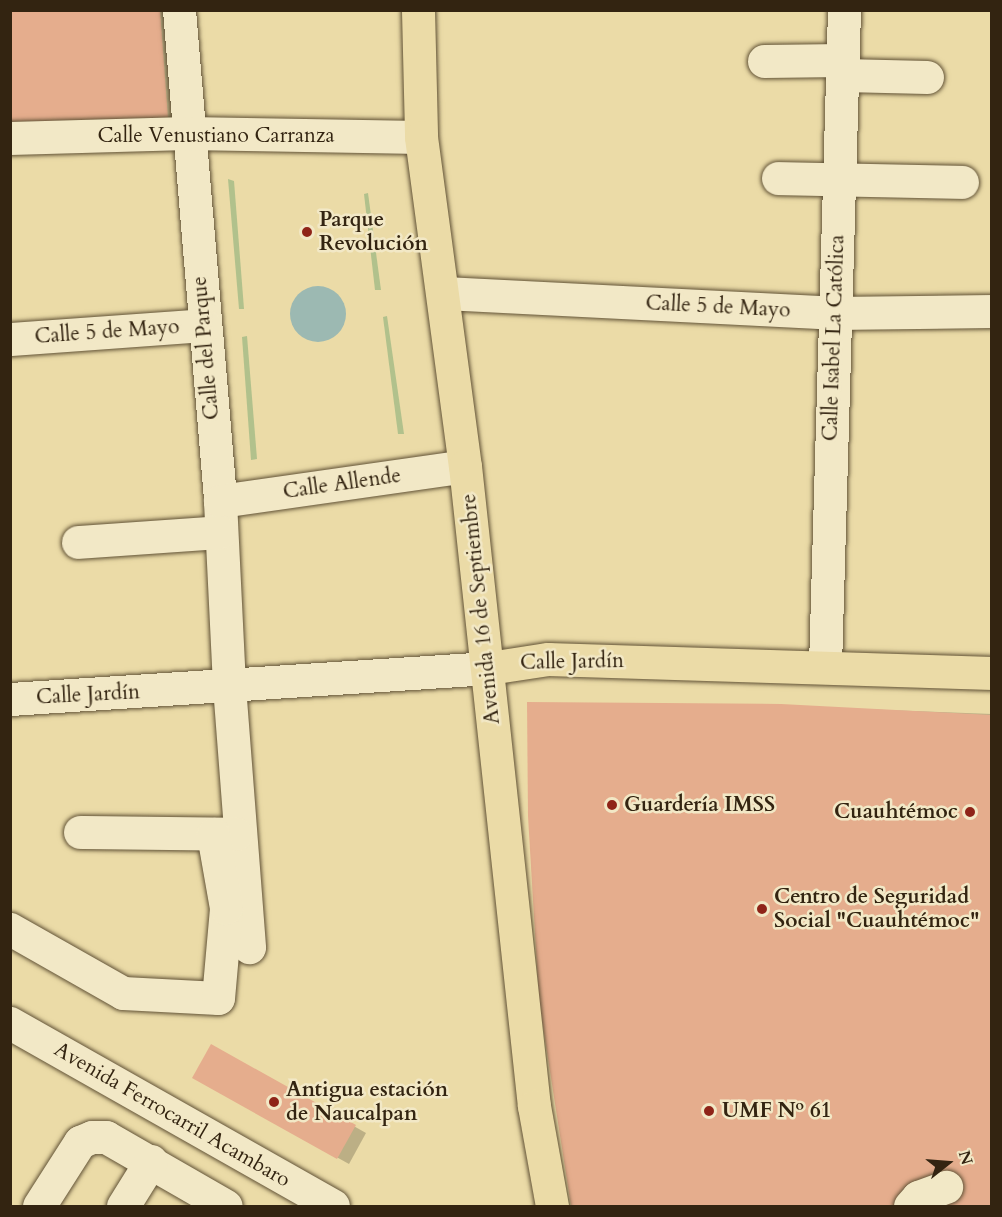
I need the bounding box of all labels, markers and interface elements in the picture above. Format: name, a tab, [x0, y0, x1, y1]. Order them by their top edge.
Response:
street label: Calle Venustiano Carranza	[98, 123, 334, 149]
place label: Parque Revolución	[319, 207, 428, 257]
marker: Parque Revolución	[300, 225, 314, 239]
street label: Calle Isabel La Católica	[818, 234, 850, 442]
street label: Calle del Parque	[187, 275, 225, 421]
street label: Calle 5 de Mayo	[645, 291, 791, 323]
street label: Calle 5 de Mayo	[34, 314, 180, 350]
street label: Calle Allende	[281, 463, 403, 505]
street label: Avenida 16 de Septiembre	[456, 492, 506, 726]
street label: Calle Jardín	[520, 648, 624, 676]
street label: Calle Jardín	[35, 680, 141, 710]
place label: Guardería IMSS	[624, 792, 775, 818]
marker: Guardería IMSS	[605, 798, 619, 812]
place label: Cuauhtémoc	[834, 799, 958, 825]
marker: Cuauhtémoc	[963, 805, 977, 819]
place label: Centro de Seguridad Social "Cuauhtémoc"	[774, 884, 979, 934]
marker: Centro de Seguridad Social "Cuauhtémoc"	[755, 902, 769, 916]
street label: Avenida Ferrocarril Acambaro	[49, 1037, 295, 1193]
place label: Antigua estación de Naucalpan	[286, 1077, 448, 1127]
marker: Antigua estación de Naucalpan	[267, 1095, 281, 1109]
place label: UMF Nº 61	[722, 1098, 831, 1124]
marker: UMF Nº 61	[700, 1102, 718, 1120]
north arrow	[918, 1133, 978, 1193]
text: N	[953, 1148, 978, 1168]

